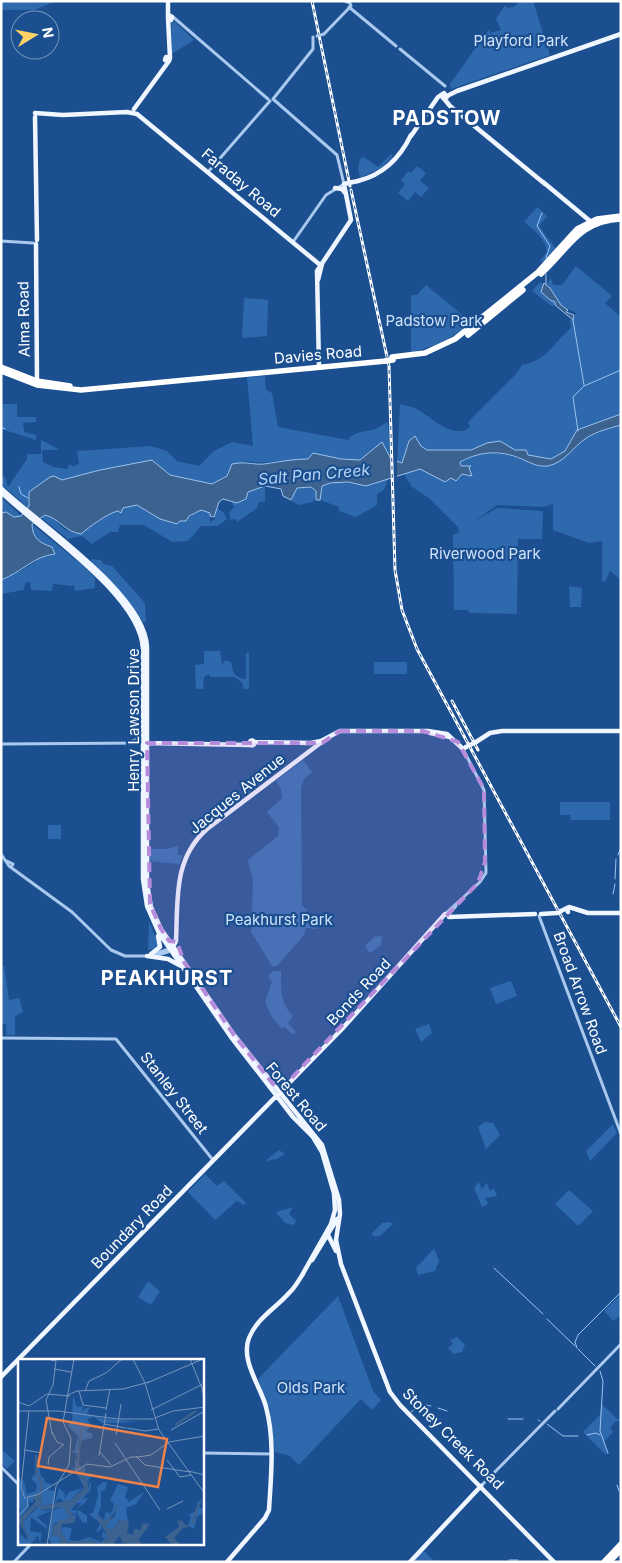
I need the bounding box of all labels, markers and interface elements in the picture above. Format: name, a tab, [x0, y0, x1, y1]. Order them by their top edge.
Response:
north arrow	[10, 10, 60, 60]
text: N	[39, 26, 58, 39]
park label: Playford Park	[473, 31, 569, 50]
district label: PADSTOW	[392, 106, 502, 130]
street label: Faraday Road	[198, 144, 285, 221]
street label: Alma Road	[13, 281, 34, 357]
park label: Padstow Park	[385, 311, 483, 330]
street label: Davies Road	[273, 341, 363, 368]
water label: Salt Pan Creek	[257, 459, 371, 489]
park label: Riverwood Park	[429, 544, 541, 563]
street label: Henry Lawson Drive	[124, 648, 143, 792]
street label: Jacques Avenue	[185, 749, 288, 838]
park label: Peakhurst Park	[225, 910, 334, 929]
street label: Broad Arrow Road	[549, 929, 611, 1057]
street label: Bonds Road	[323, 954, 395, 1029]
district label: PEAKHURST	[101, 966, 233, 990]
street label: Stanley Street	[136, 1048, 212, 1138]
street label: Forest Road	[262, 1058, 331, 1135]
street label: Boundary Road	[87, 1181, 176, 1272]
inset map	[18, 1359, 204, 1546]
park label: Olds Park	[277, 1378, 346, 1397]
street label: Stoney Creek Road	[399, 1384, 508, 1493]

